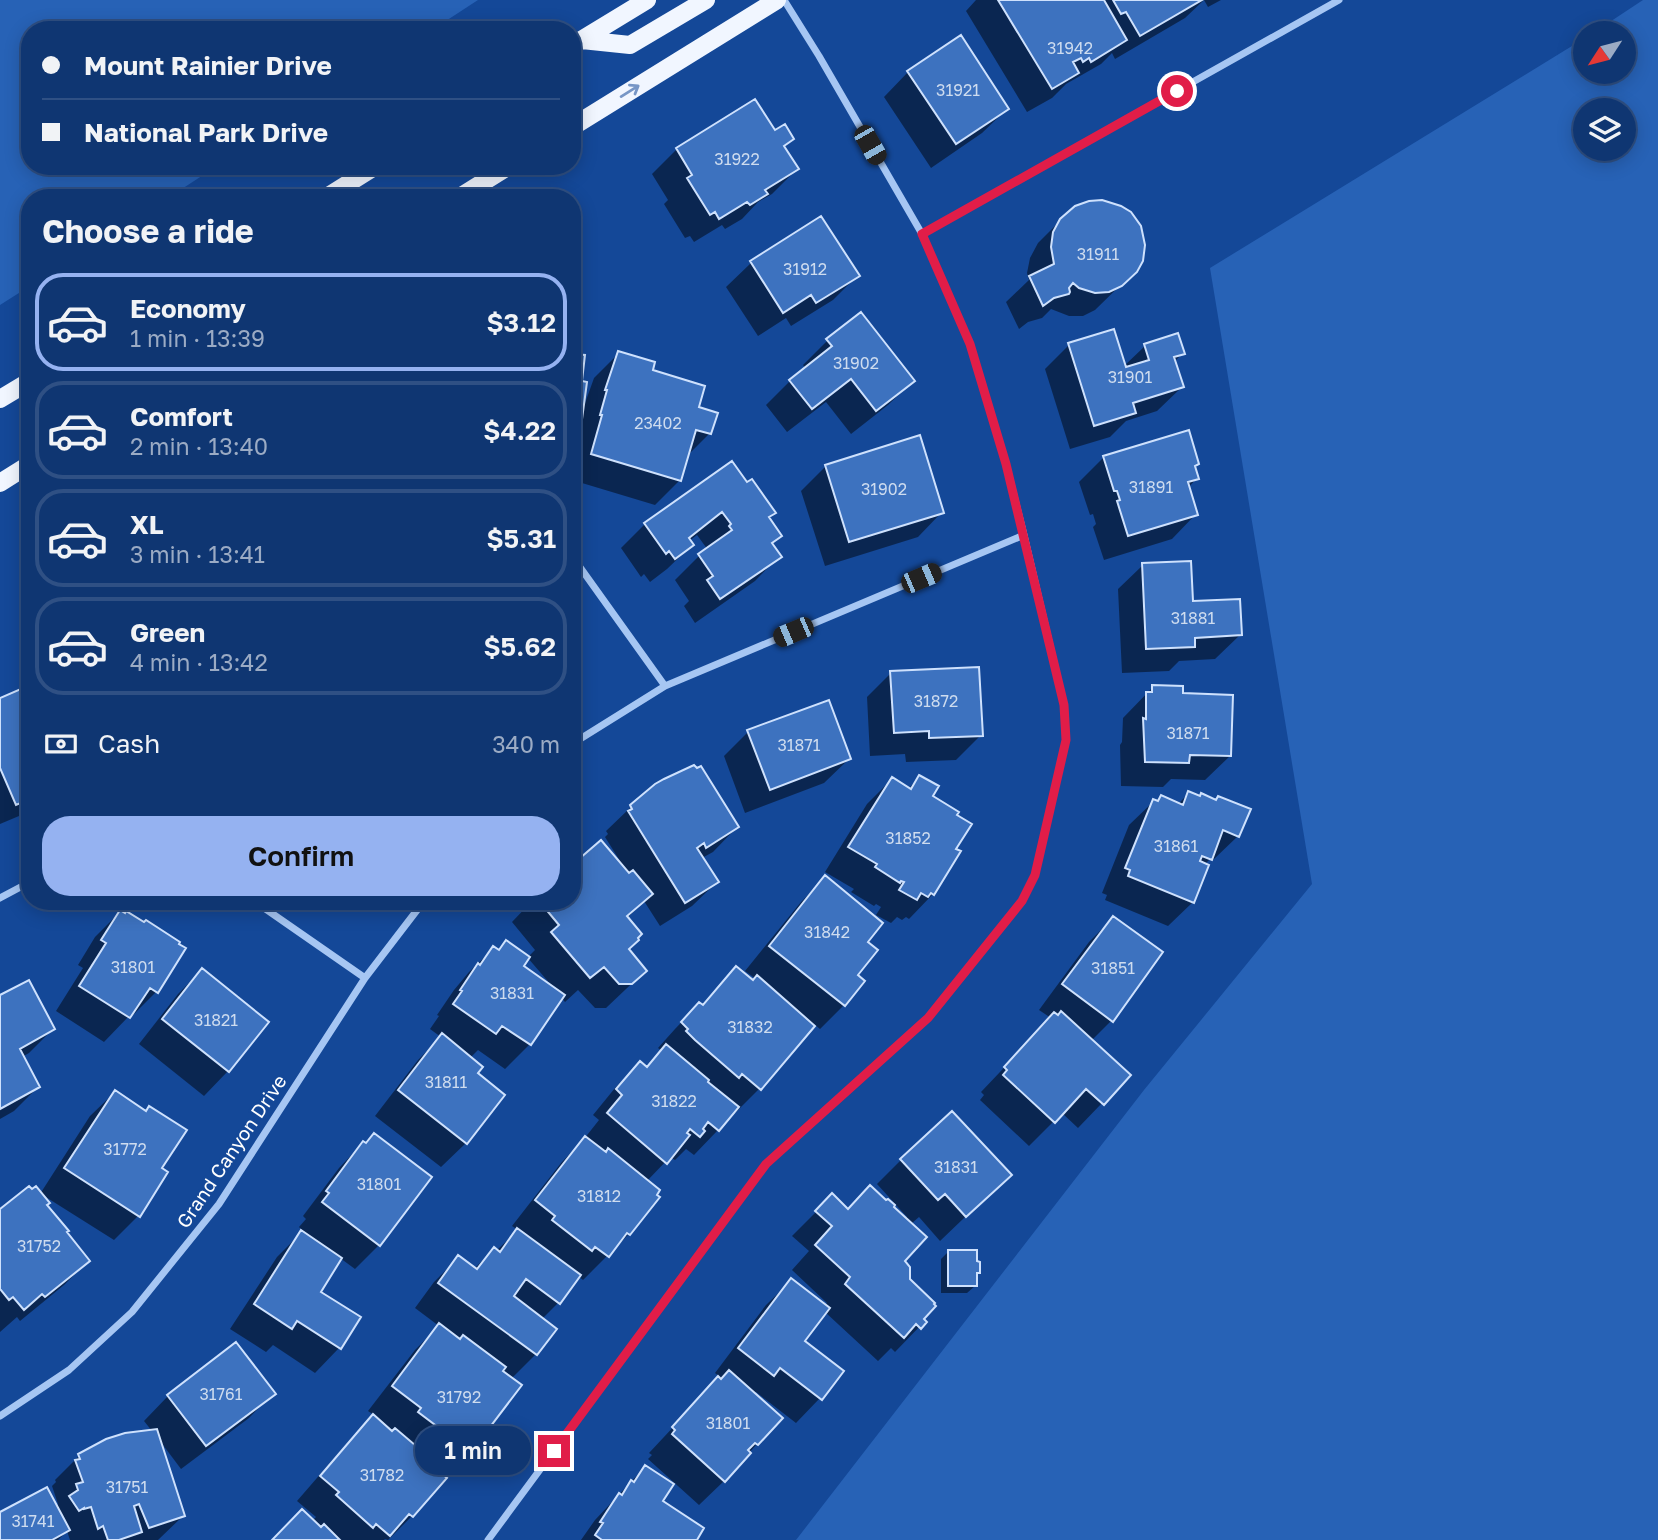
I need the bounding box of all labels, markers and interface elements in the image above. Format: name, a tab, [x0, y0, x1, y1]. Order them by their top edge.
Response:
north arrow	[1573, 21, 1636, 84]
map controls	[1573, 21, 1636, 161]
house number: 31942	[1047, 38, 1093, 58]
text: Mount Rainier Drive	[84, 50, 332, 81]
route start	[1161, 75, 1193, 107]
house number: 31921	[936, 80, 980, 100]
one-way arrow	[620, 83, 640, 97]
button: layers	[1573, 98, 1636, 161]
text: National Park Drive	[84, 117, 328, 148]
car	[851, 122, 890, 168]
house number: 31922	[714, 149, 760, 169]
text: Choose a ride	[42, 212, 254, 250]
house number: 31911	[1077, 244, 1119, 264]
house number: 31912	[783, 259, 827, 279]
icon: car	[46, 291, 109, 354]
text: Economy	[130, 293, 246, 324]
text: $3.12	[486, 307, 556, 338]
text: 1 min · 13:39	[130, 324, 265, 352]
house number: 31902	[833, 353, 879, 373]
house number: 31901	[1108, 367, 1152, 387]
icon: car	[46, 399, 109, 462]
text: Comfort	[130, 401, 233, 432]
house number: 23402	[634, 413, 682, 433]
text: $4.22	[483, 415, 556, 446]
text: 2 min · 13:40	[130, 432, 268, 460]
house number: 31891	[1129, 477, 1173, 497]
house number: 31902	[861, 479, 907, 499]
icon: car	[46, 507, 109, 570]
text: XL	[130, 509, 164, 540]
text: $5.31	[486, 523, 556, 554]
text: 3 min · 13:41	[130, 540, 265, 568]
car	[898, 560, 945, 596]
house number: 31881	[1171, 608, 1215, 628]
car	[770, 614, 817, 650]
icon: car	[46, 615, 109, 678]
text: Green	[130, 617, 205, 648]
text: $5.62	[483, 631, 556, 662]
text: 4 min · 13:42	[130, 648, 268, 676]
house number: 31872	[914, 691, 958, 711]
house number: 31871	[1166, 723, 1210, 743]
icon: cash	[42, 725, 80, 763]
text: Cash	[98, 728, 160, 759]
text: 340 m	[492, 730, 560, 758]
house number: 31871	[777, 735, 821, 755]
button: Confirm	[42, 816, 560, 896]
house number: 31852	[885, 828, 931, 848]
house number: 31861	[1154, 836, 1198, 856]
house number: 31842	[804, 922, 850, 942]
house number: 31801	[111, 957, 156, 977]
house number: 31851	[1091, 958, 1135, 978]
house number: 31831	[490, 983, 534, 1003]
house number: 31821	[194, 1010, 238, 1030]
house number: 31832	[727, 1017, 773, 1037]
street label: Grand Canyon Drive	[171, 1070, 291, 1232]
house number: 31811	[425, 1072, 467, 1092]
house number: 31822	[651, 1091, 697, 1111]
house number: 31772	[103, 1139, 147, 1159]
house number: 31831	[934, 1157, 978, 1177]
house number: 31801	[357, 1174, 402, 1194]
house number: 31812	[577, 1186, 621, 1206]
house number: 31752	[17, 1236, 61, 1256]
house number: 31761	[199, 1384, 243, 1404]
house number: 31792	[437, 1387, 481, 1407]
house number: 31801	[706, 1413, 751, 1433]
callout: 1 min	[414, 1426, 530, 1476]
route end	[538, 1435, 570, 1467]
text: 1 min	[444, 1436, 502, 1464]
house number: 31782	[360, 1465, 404, 1485]
house number: 31751	[106, 1477, 149, 1497]
house number: 31741	[11, 1511, 55, 1531]

